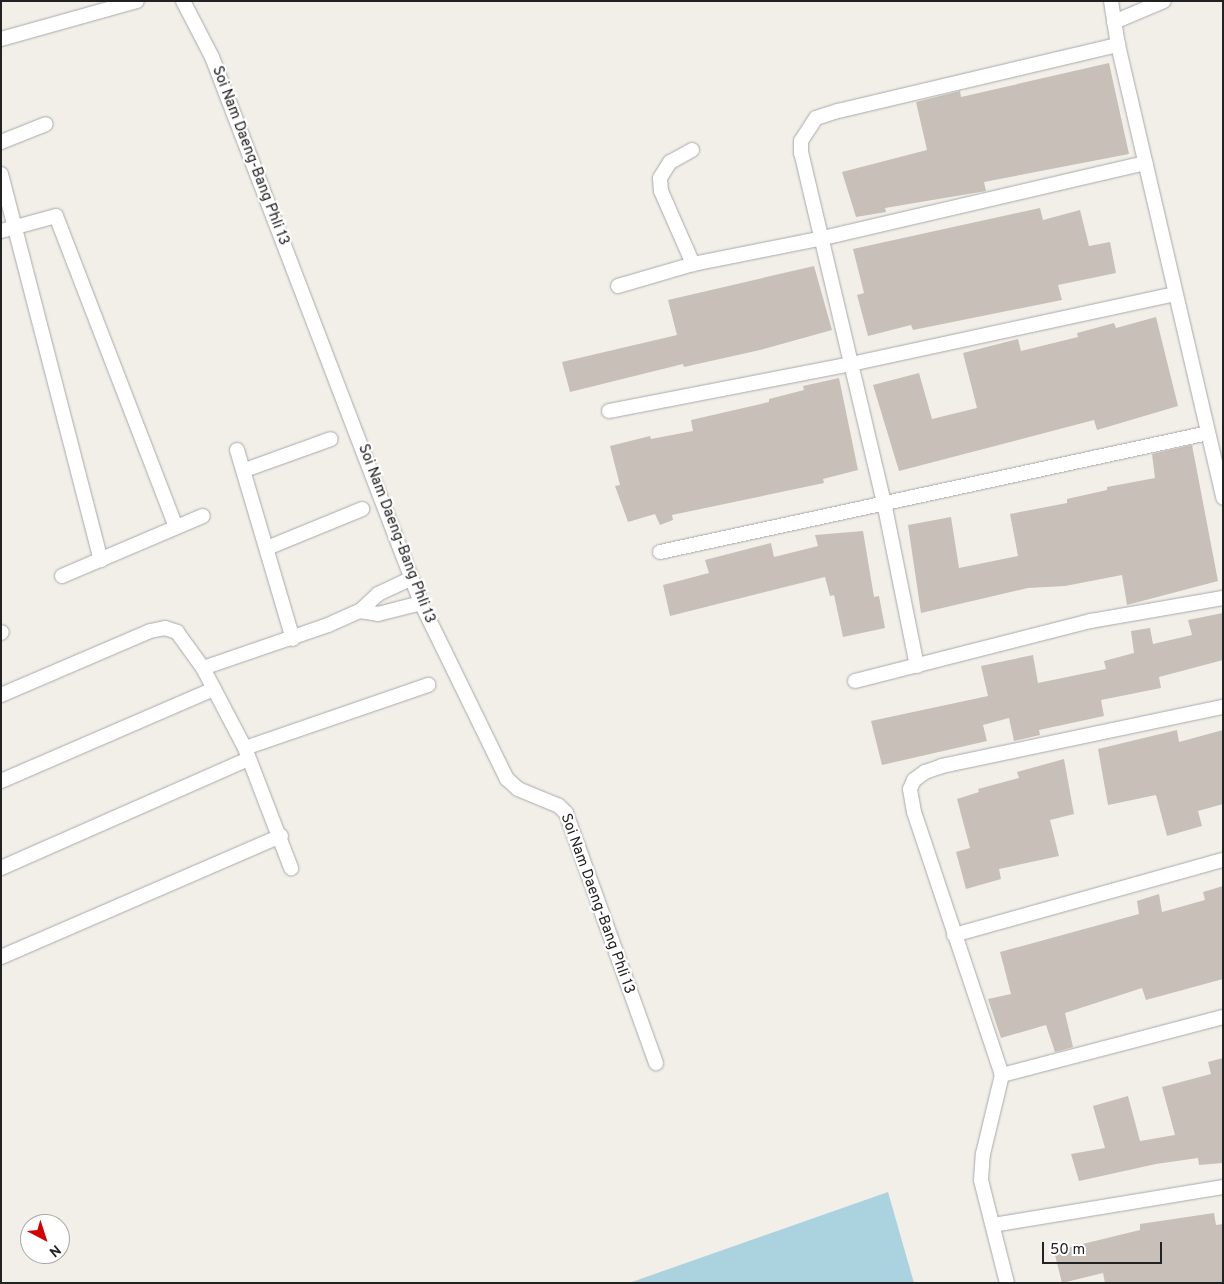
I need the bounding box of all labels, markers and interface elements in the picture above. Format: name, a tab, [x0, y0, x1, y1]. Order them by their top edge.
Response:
street label: Soi Nam Daeng-Bang Phli 13	[207, 64, 293, 248]
street label: Soi Nam Daeng-Bang Phli 13	[353, 442, 439, 626]
street label: Soi Nam Daeng-Bang Phli 13	[556, 811, 638, 997]
north arrow	[20, 1214, 70, 1264]
scale bar	[1044, 1232, 1164, 1264]
text: N	[45, 1240, 64, 1260]
text: 50 m	[1050, 1241, 1085, 1260]

